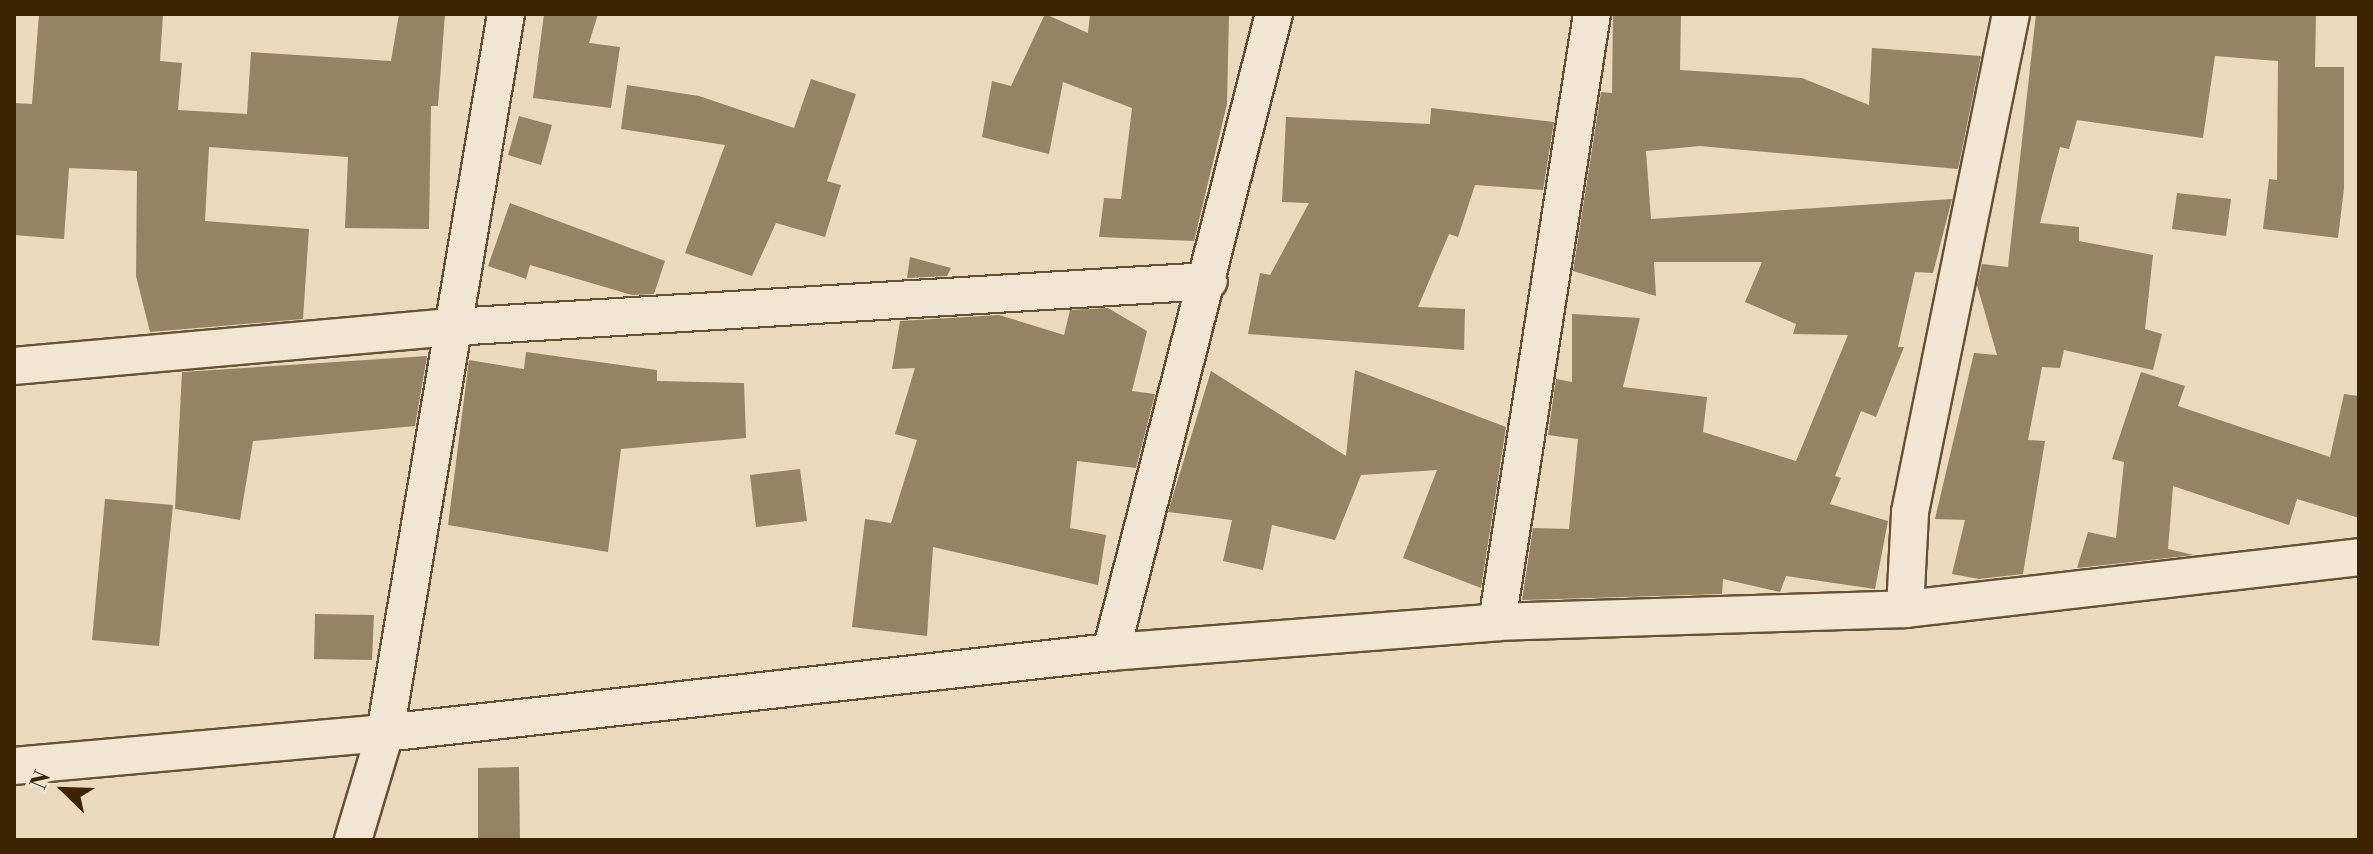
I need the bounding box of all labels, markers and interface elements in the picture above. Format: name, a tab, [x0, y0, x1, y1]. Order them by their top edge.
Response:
north arrow	[24, 750, 104, 830]
text: N	[26, 767, 57, 794]

